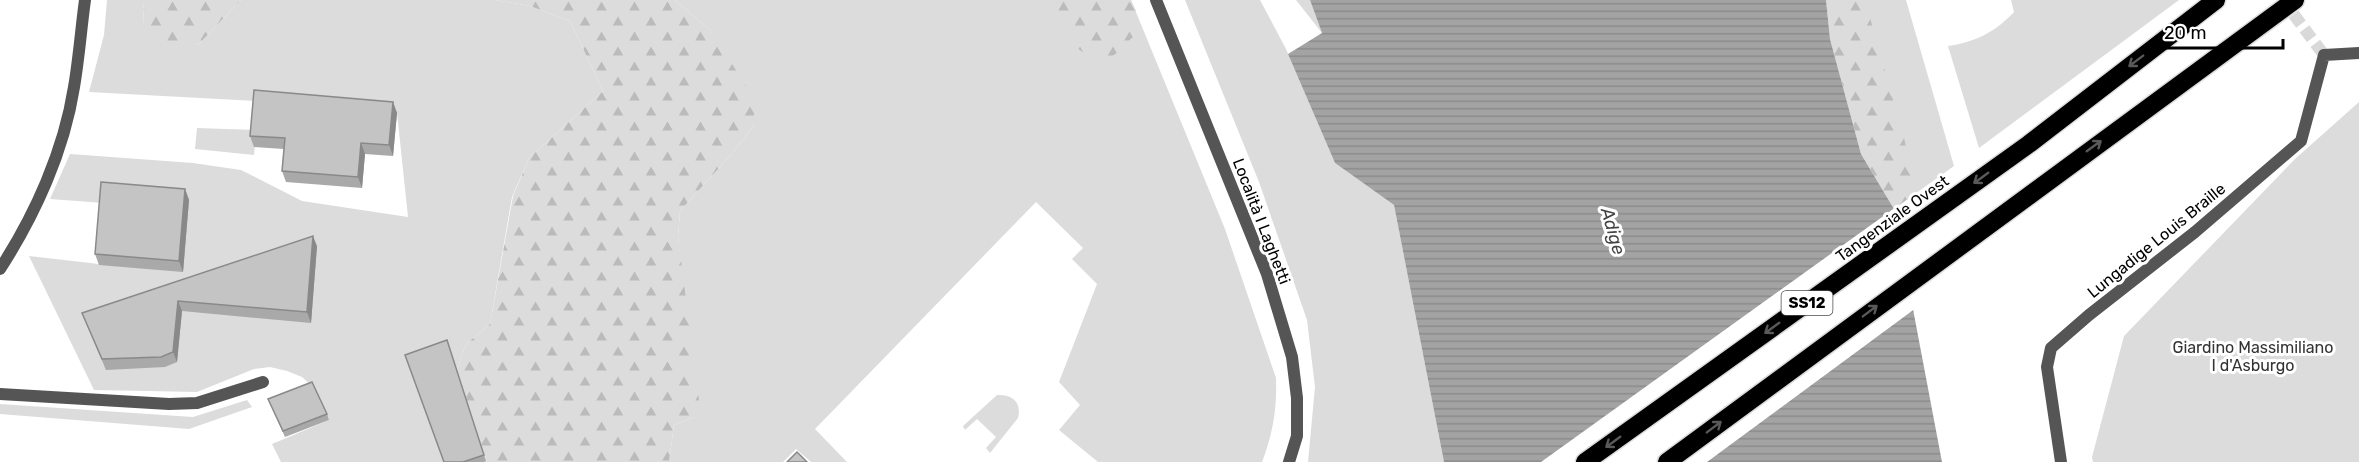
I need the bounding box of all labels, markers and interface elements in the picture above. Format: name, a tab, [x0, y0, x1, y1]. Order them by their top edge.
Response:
scale bar	[2155, 12, 2282, 50]
text: 20 m	[2164, 22, 2206, 44]
one-way arrow	[2128, 55, 2144, 68]
one-way arrow	[2086, 140, 2102, 152]
street label: Località I Laghetti	[1229, 156, 1294, 287]
street label: Tangenziale Ovest	[1832, 171, 1952, 266]
one-way arrow	[1974, 172, 1990, 184]
street label: Lungadige Louis Braille	[2084, 179, 2229, 302]
water label: Adige	[1596, 204, 1630, 257]
road number: SS12	[1782, 291, 1832, 315]
one-way arrow	[1862, 305, 1878, 317]
one-way arrow	[1764, 322, 1780, 334]
park label: Giardino Massimiliano I d'Asburgo	[2173, 338, 2334, 375]
one-way arrow	[1705, 421, 1721, 433]
one-way arrow	[1606, 436, 1622, 448]

